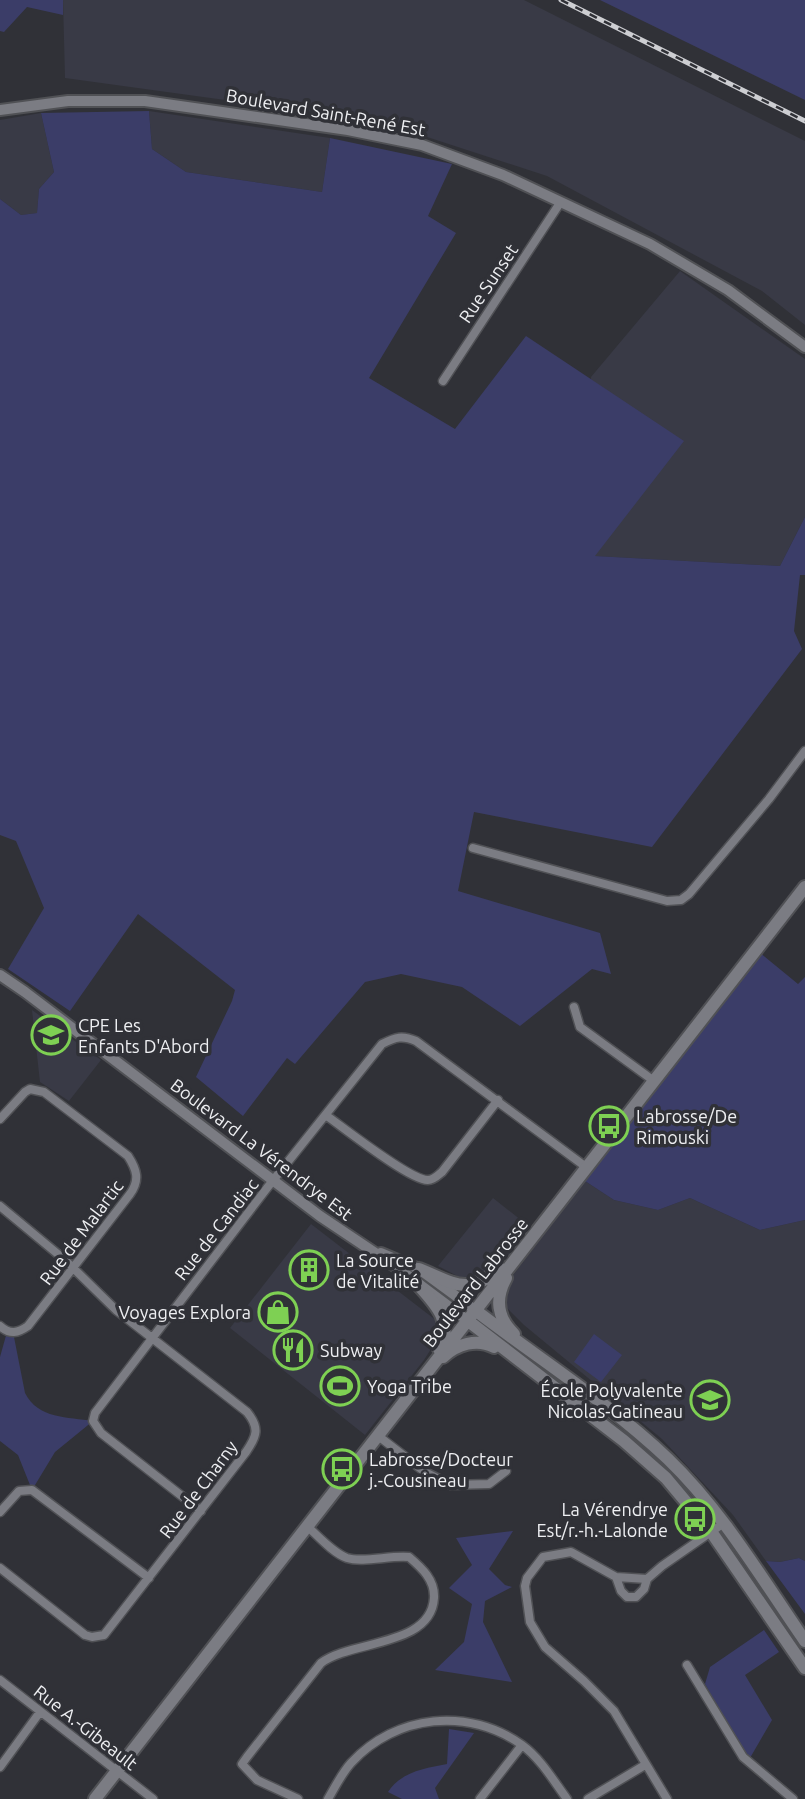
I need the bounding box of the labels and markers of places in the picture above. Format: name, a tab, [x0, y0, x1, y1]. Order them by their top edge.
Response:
school or university icon: CPE Les Enfants D'Abord	[30, 1014, 72, 1056]
place label: CPE Les Enfants D'Abord	[78, 1015, 210, 1056]
bus stop icon: Labrosse/De Rimouski	[588, 1105, 630, 1147]
place label: Labrosse/De Rimouski	[636, 1106, 737, 1147]
building icon: La Source de Vitalité	[288, 1249, 330, 1291]
place label: La Source de Vitalité	[336, 1250, 419, 1291]
shop icon: Voyages Explora	[257, 1291, 299, 1333]
place label: Voyages Explora	[118, 1302, 251, 1322]
restaurant icon: Subway	[272, 1329, 314, 1371]
place label: Subway	[320, 1340, 382, 1360]
sports icon: Yoga Tribe	[319, 1365, 361, 1407]
place label: Yoga Tribe	[367, 1376, 452, 1396]
place label: École Polyvalente Nicolas-Gatineau	[541, 1379, 683, 1421]
school or university icon: École Polyvalente Nicolas-Gatineau	[689, 1379, 731, 1421]
bus stop icon: Labrosse/Docteur j.-Cousineau	[321, 1448, 363, 1490]
place label: Labrosse/Docteur j.-Cousineau	[367, 1449, 513, 1490]
bus stop icon: La Vérendrye Est/r.-h.-Lalonde	[674, 1498, 716, 1540]
place label: La Vérendrye Est/r.-h.-Lalonde	[537, 1499, 668, 1540]

